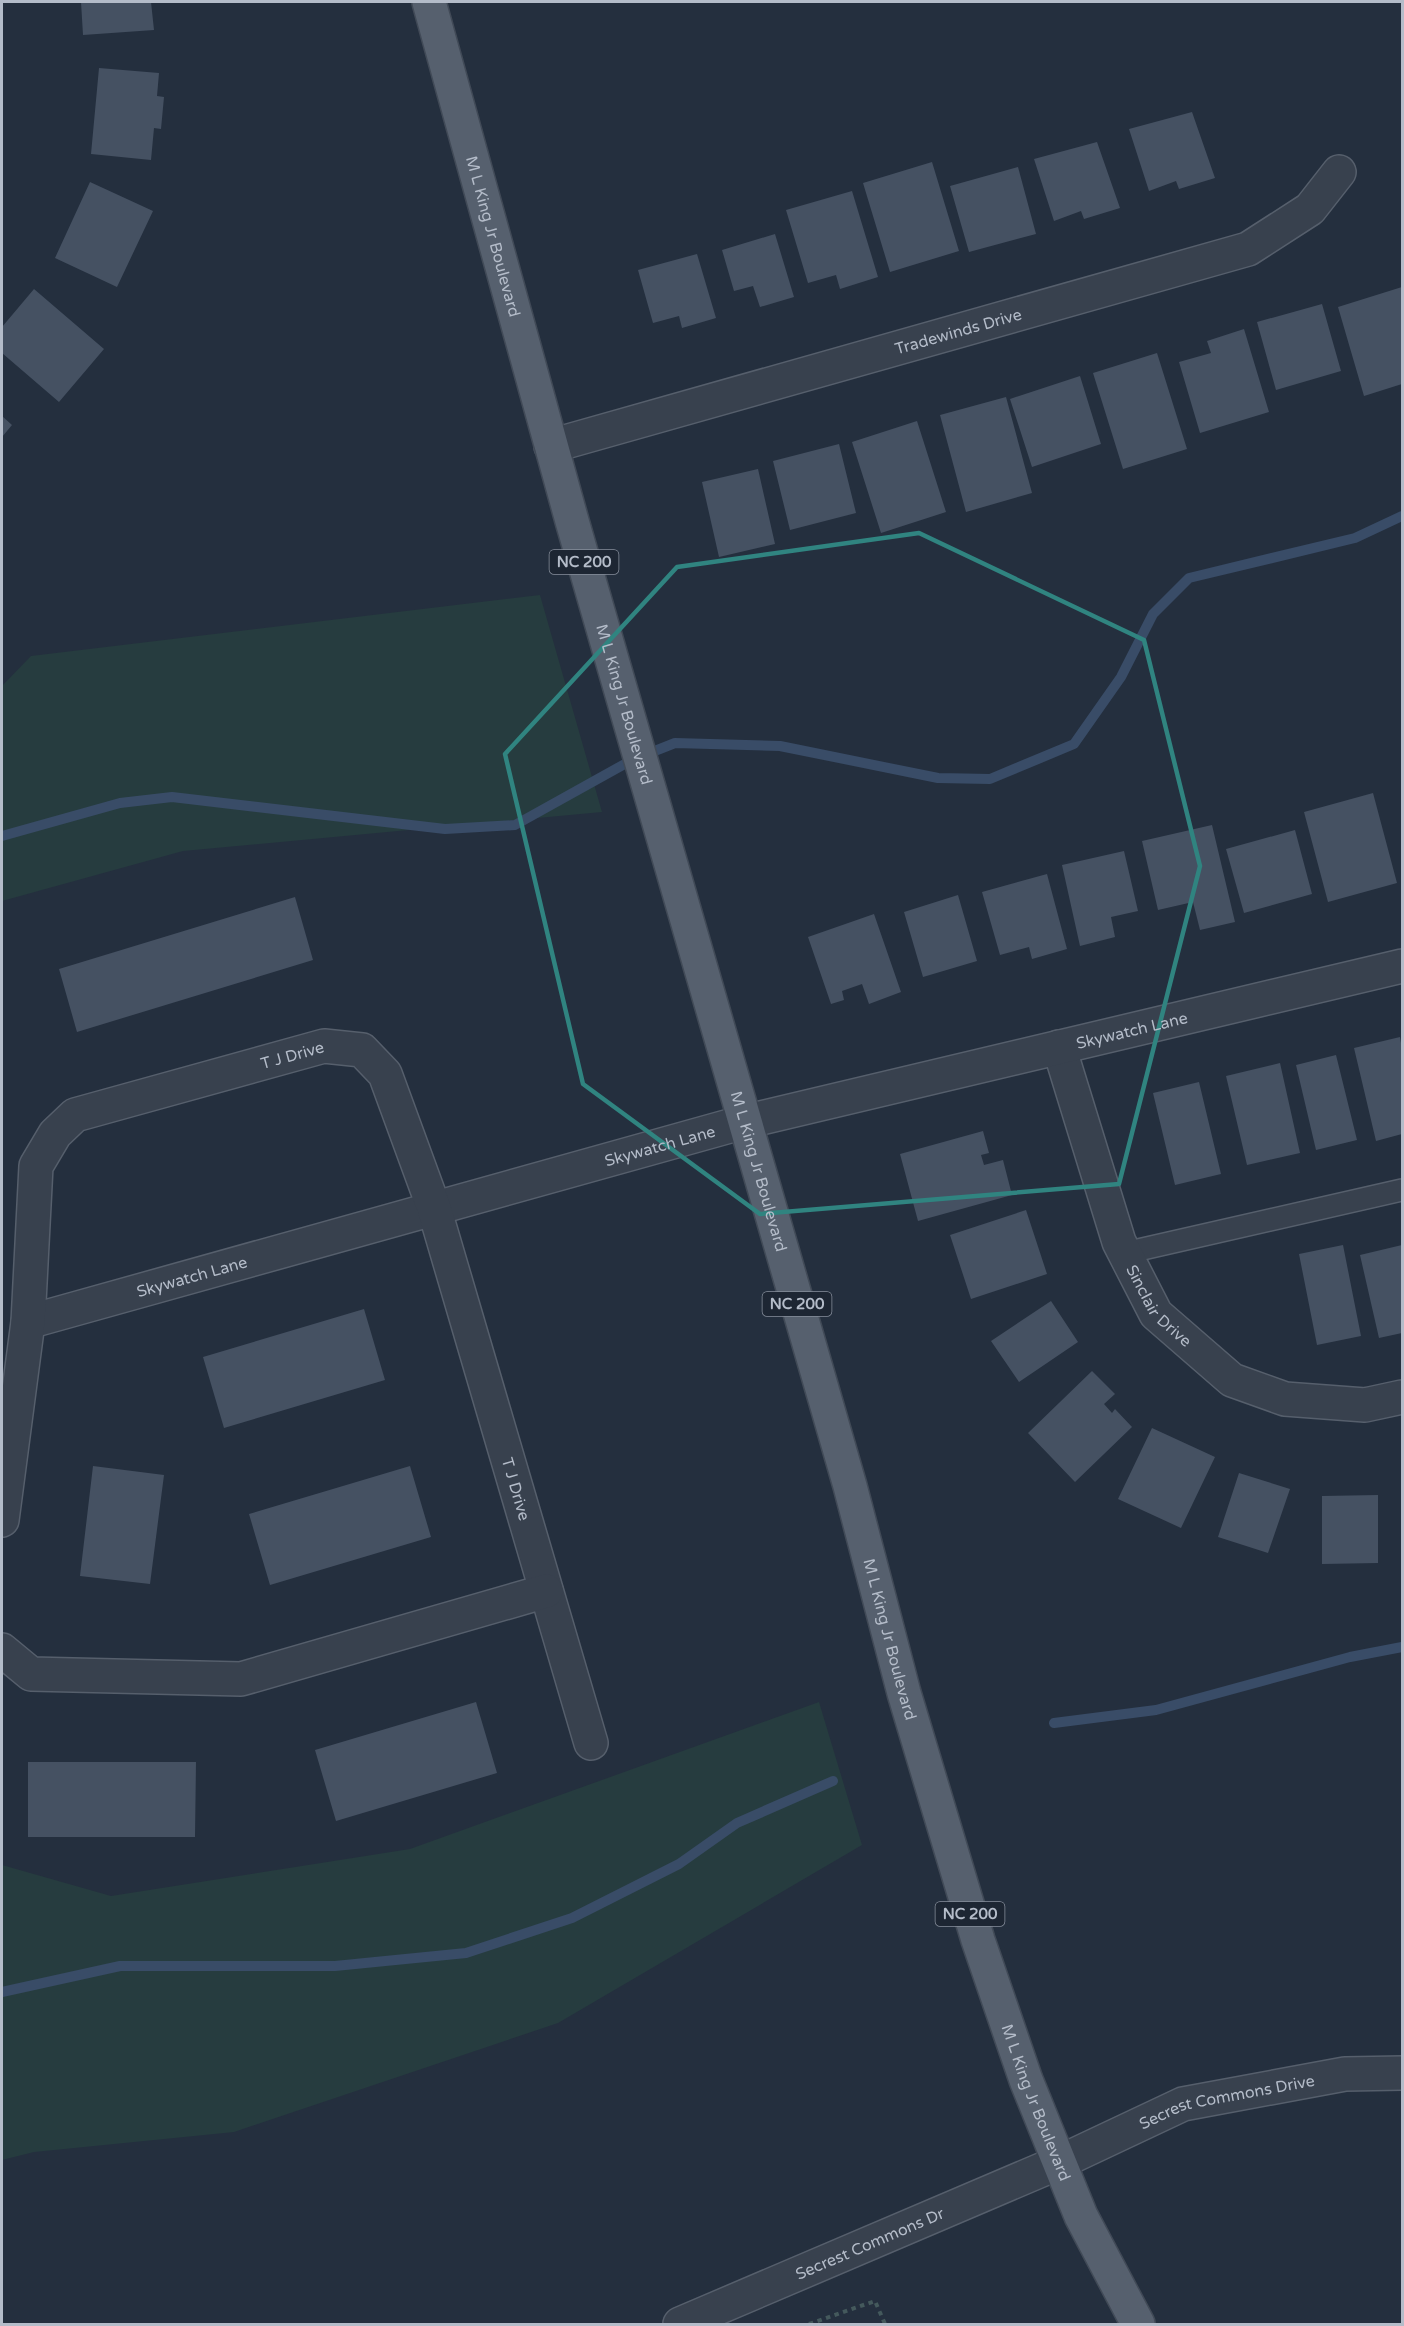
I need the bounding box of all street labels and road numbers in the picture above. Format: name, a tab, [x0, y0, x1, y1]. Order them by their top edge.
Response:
street label: M L King Jr Boulevard	[461, 154, 524, 319]
street label: Tradewinds Drive	[893, 304, 1024, 359]
road number: NC 200	[550, 550, 618, 574]
street label: M L King Jr Boulevard	[591, 622, 656, 787]
street label: Skywatch Lane	[1074, 1008, 1190, 1054]
street label: T J Drive	[258, 1037, 326, 1074]
street label: M L King Jr Boulevard	[726, 1089, 791, 1254]
street label: Skywatch Lane	[603, 1122, 718, 1171]
street label: Skywatch Lane	[134, 1252, 250, 1302]
street label: Sinclair Drive	[1121, 1262, 1195, 1351]
road number: NC 200	[762, 1292, 832, 1316]
street label: T J Drive	[497, 1455, 534, 1523]
street label: M L King Jr Boulevard	[858, 1556, 921, 1723]
road number: NC 200	[936, 1902, 1004, 1926]
street label: M L King Jr Boulevard	[997, 2022, 1075, 2184]
street label: Secrest Commons Drive	[1136, 2071, 1316, 2134]
street label: Secrest Commons Dr	[793, 2203, 948, 2285]

